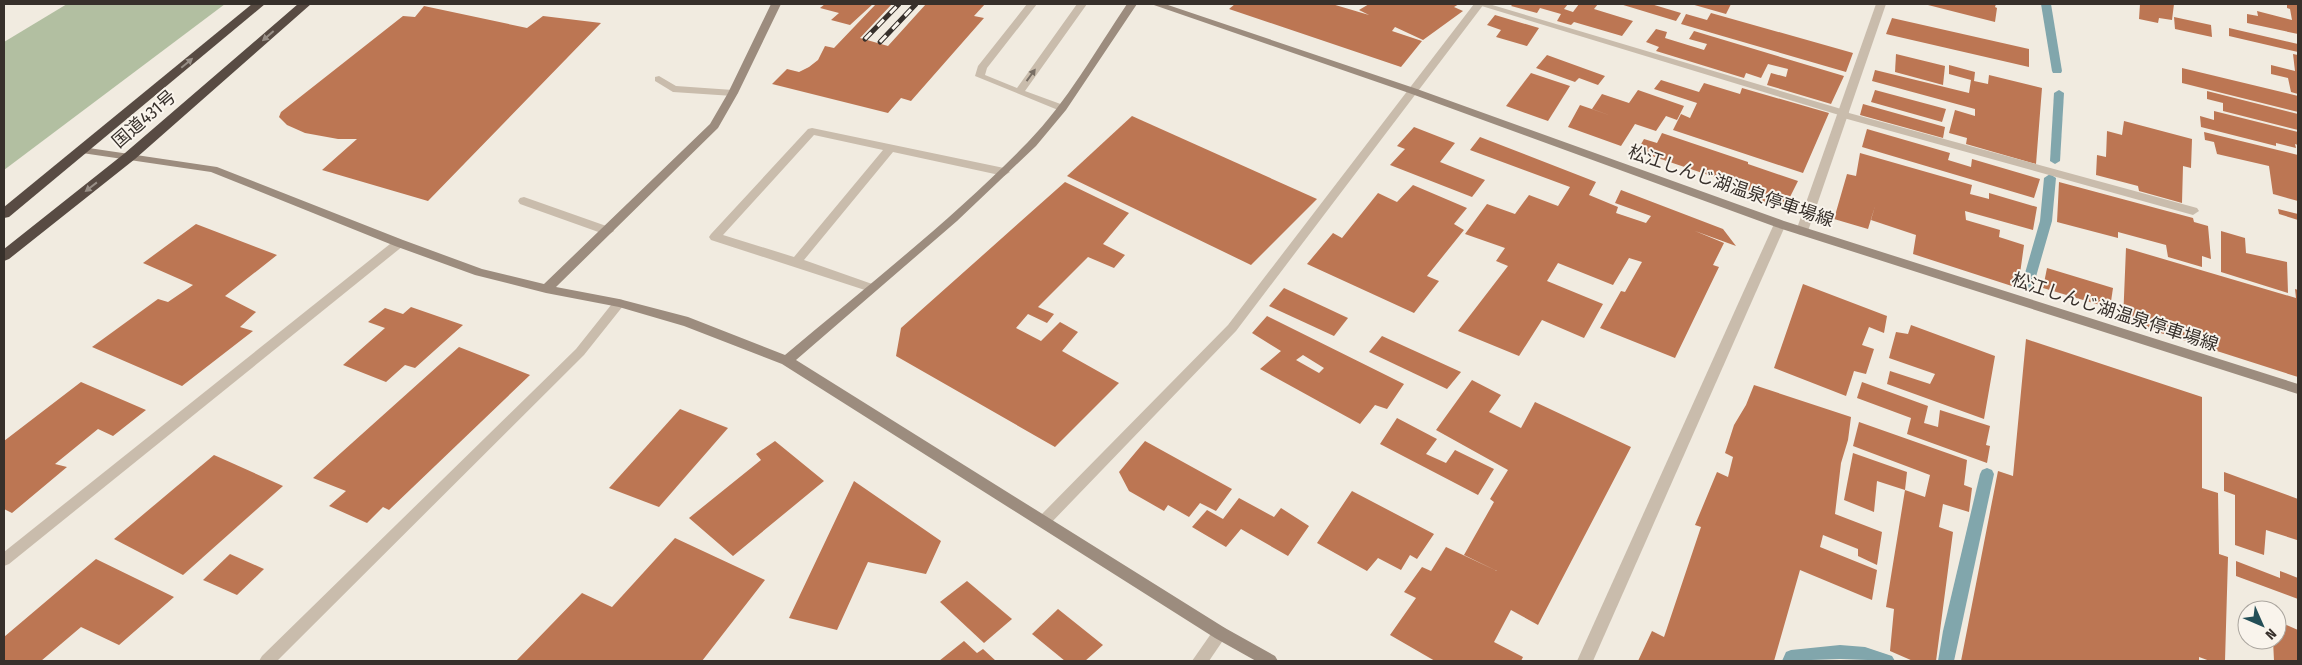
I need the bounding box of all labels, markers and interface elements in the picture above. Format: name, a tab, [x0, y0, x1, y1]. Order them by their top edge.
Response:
one-way arrow	[262, 30, 274, 41]
one-way arrow	[180, 58, 193, 69]
one-way arrow	[1026, 69, 1037, 82]
street label: 国道431号	[108, 85, 180, 153]
street label: 松江しんじ湖温泉停車場線	[1625, 140, 1837, 232]
one-way arrow	[85, 181, 98, 192]
street label: 松江しんじ湖温泉停車場線	[2009, 268, 2221, 356]
north arrow	[2237, 600, 2287, 650]
text: N	[2262, 625, 2280, 643]

